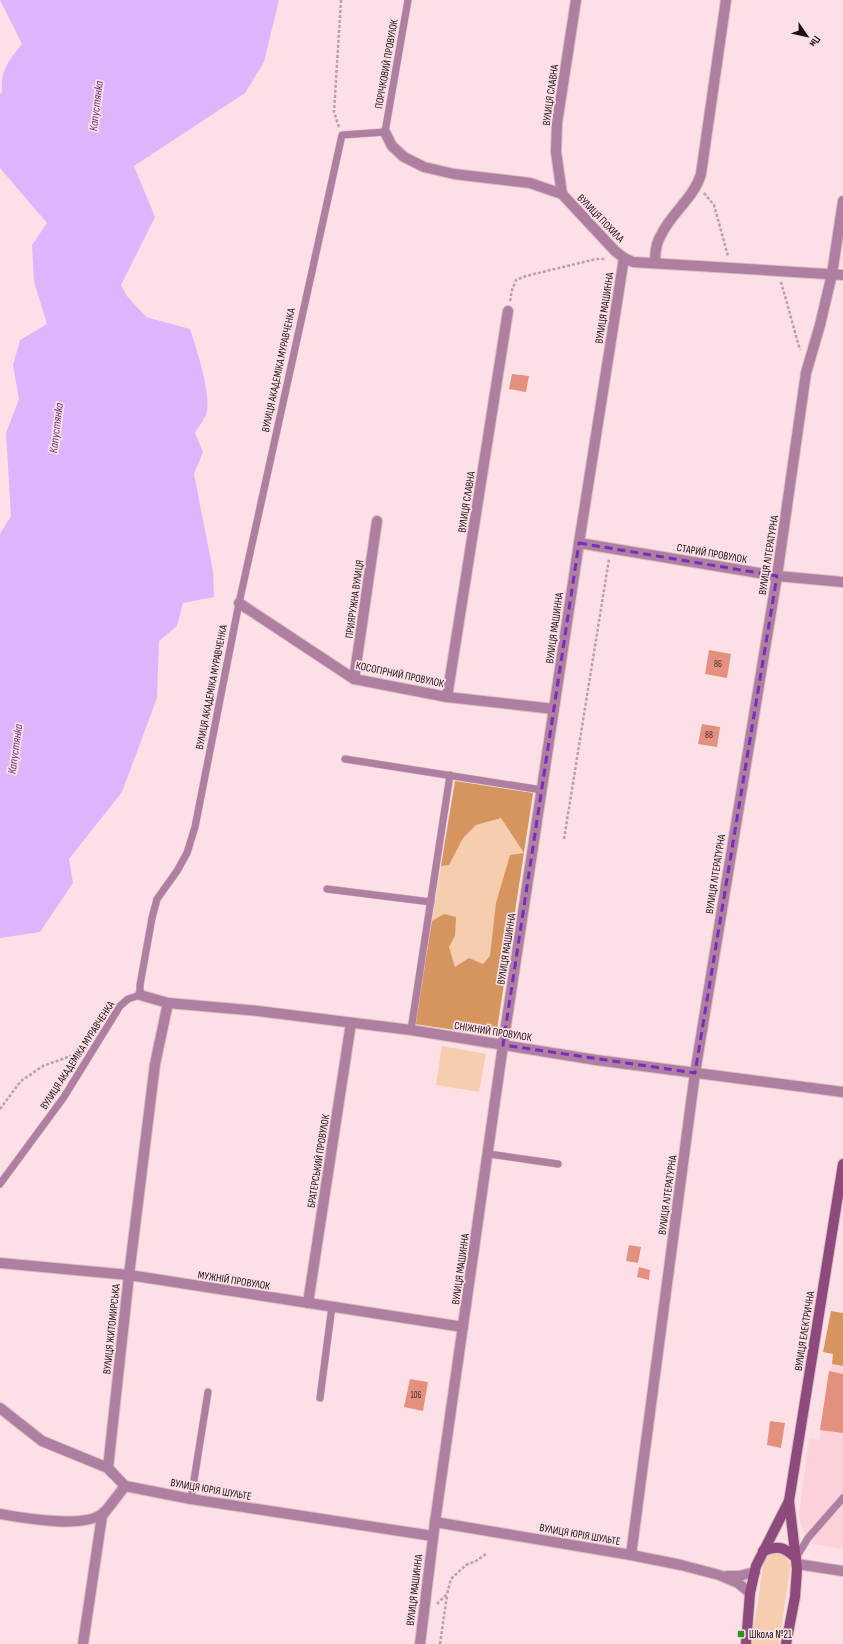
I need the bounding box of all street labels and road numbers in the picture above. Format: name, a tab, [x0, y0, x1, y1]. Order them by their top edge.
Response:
street label: ПОРІЧКОВИЙ ПРОВУЛОК	[371, 18, 401, 110]
street label: ВУЛИЦЯ СЛАВНА	[540, 63, 561, 126]
street label: ВУЛИЦЯ ПОХИЛА	[574, 191, 627, 245]
street label: ВУЛИЦЯ МАШИННА	[592, 271, 617, 345]
street label: ВУЛИЦЯ АКАДЕМІКА МУРАВЧЕНКА	[259, 307, 298, 433]
street label: ВУЛИЦЯ СЛАВНА	[455, 470, 478, 534]
street label: ВУЛИЦЯ ЛІТЕРАТУРНА	[756, 514, 781, 596]
street label: СТАРИЙ ПРОВУЛОК	[676, 540, 748, 566]
street label: ПРИЯРУЖНА ВУЛИЦЯ	[343, 559, 366, 639]
street label: ВУЛИЦЯ МАШИННА	[543, 591, 566, 665]
street label: ВУЛИЦЯ АКАДЕМІКА МУРАВЧЕНКА	[193, 623, 230, 750]
street label: КОСОГІРНИЙ ПРОВУЛОК	[355, 658, 445, 690]
street label: ВУЛИЦЯ ЛІТЕРАТУРНА	[703, 833, 728, 915]
street label: ВУЛИЦЯ МАШИННА	[494, 912, 519, 986]
street label: ВУЛИЦЯ АКАДЕМІКА МУРАВЧЕНКА	[37, 998, 118, 1112]
street label: СНІЖНИЙ ПРОВУЛОК	[453, 1018, 533, 1044]
street label: БРАТЕРСЬКИЙ ПРОВУЛОК	[304, 1113, 332, 1209]
street label: ВУЛИЦЯ ЛІТЕРАТУРНА	[655, 1154, 680, 1236]
street label: ВУЛИЦЯ МАШИННА	[449, 1232, 472, 1306]
street label: МУЖНІЙ ПРОВУЛОК	[197, 1267, 271, 1293]
street label: ВУЛИЦЯ ЖИТОМИРСЬКА	[100, 1283, 123, 1375]
street label: ВУЛИЦЯ ЕЛЕКТРИЧНА	[792, 1290, 817, 1372]
street label: ВУЛИЦЯ ЮРІЯ ШУЛЬТЕ	[169, 1476, 252, 1503]
street label: ВУЛИЦЯ ЮРІЯ ШУЛЬТЕ	[538, 1521, 621, 1548]
street label: ВУЛИЦЯ МАШИННА	[404, 1553, 425, 1626]

